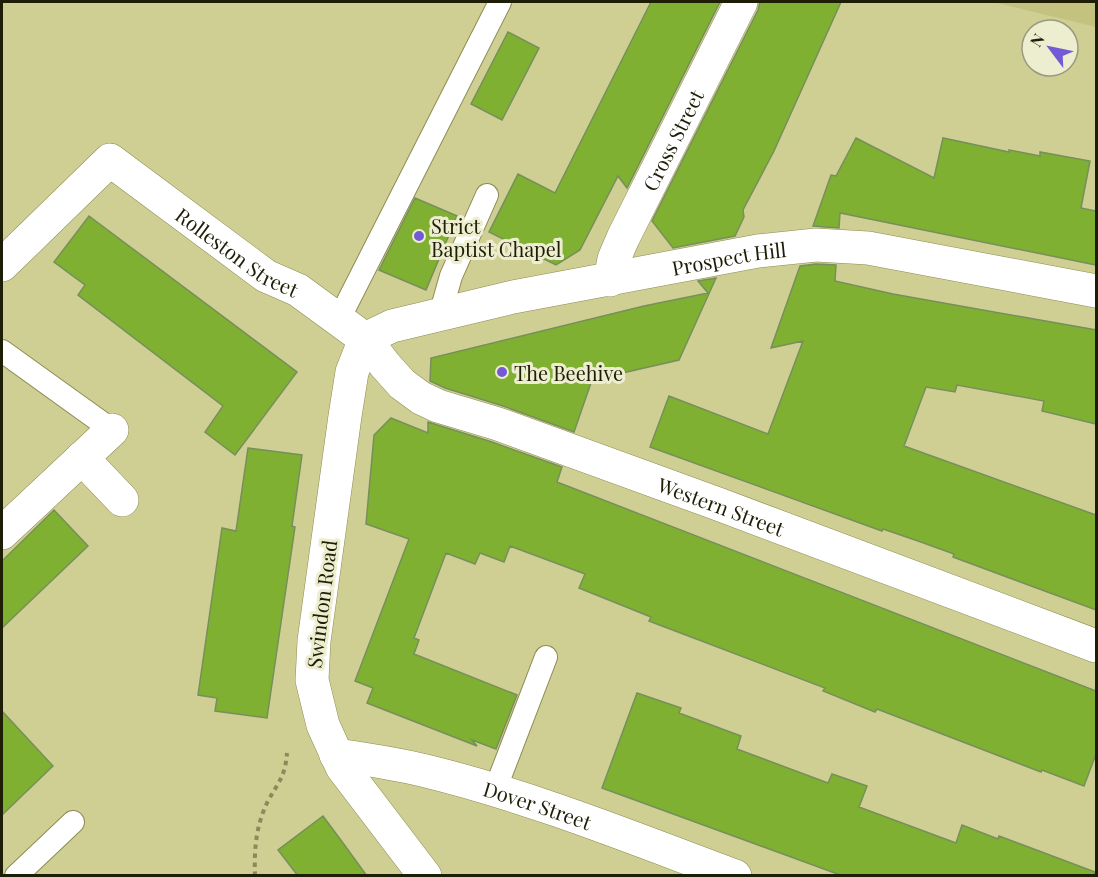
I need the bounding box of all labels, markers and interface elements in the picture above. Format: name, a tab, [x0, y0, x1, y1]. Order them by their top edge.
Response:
north arrow	[1020, 18, 1080, 78]
text: N	[1025, 29, 1049, 50]
street label: Cross Street	[635, 84, 709, 195]
street label: Rolleston Street	[171, 200, 304, 303]
place label: Strict Baptist Chapel	[431, 212, 562, 262]
marker: Strict Baptist Chapel	[412, 229, 426, 243]
street label: Prospect Hill	[669, 235, 788, 280]
place label: The Beehive	[514, 359, 623, 386]
marker: The Beehive	[495, 365, 509, 379]
street label: Western Street	[654, 470, 789, 542]
street label: Swindon Road	[300, 538, 342, 670]
street label: Dover Street	[480, 774, 596, 835]

